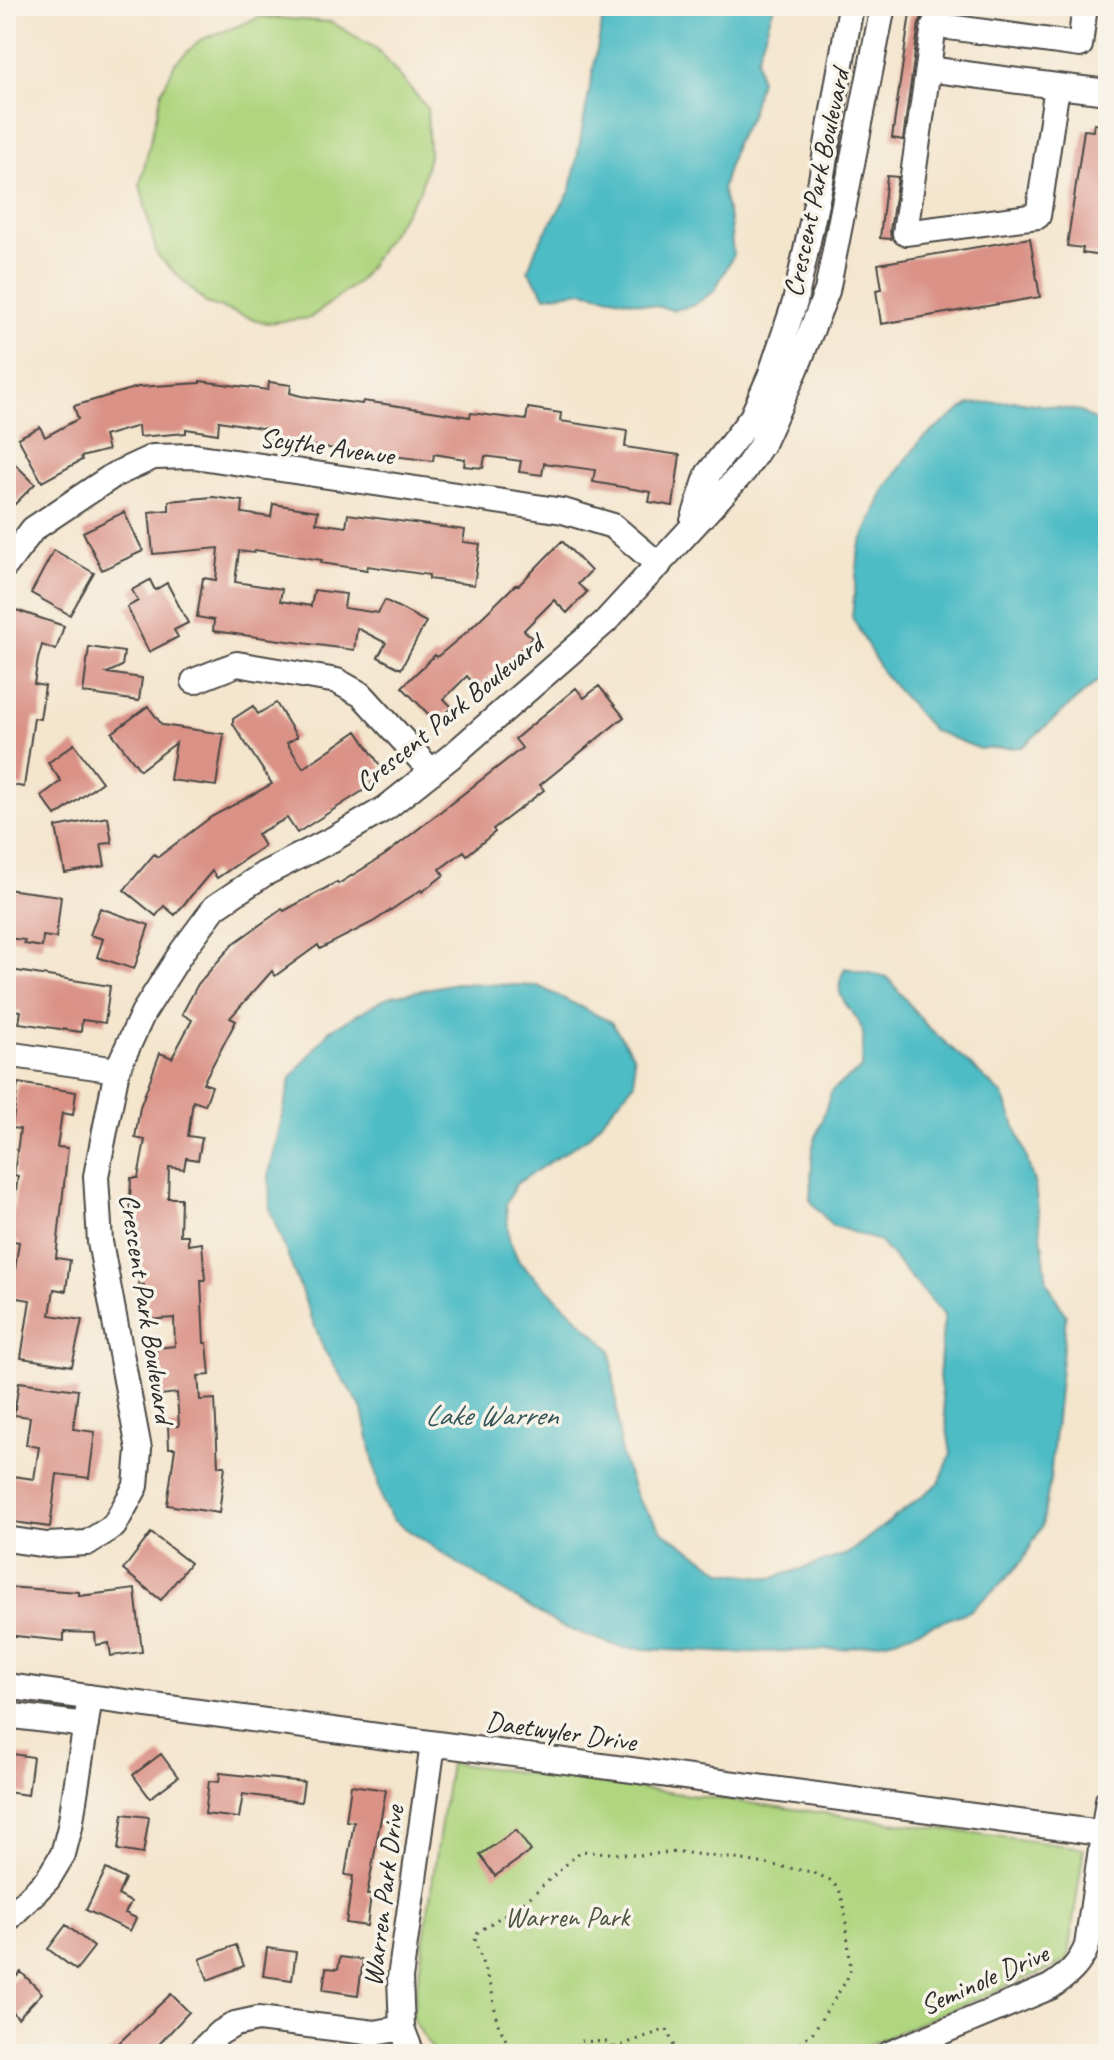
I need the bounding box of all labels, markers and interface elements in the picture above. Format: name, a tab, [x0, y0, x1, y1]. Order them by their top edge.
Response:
street label: Crescent Park Boulevard	[775, 62, 858, 300]
street label: Scythe Avenue	[258, 419, 398, 473]
street label: Crescent Park Boulevard	[348, 624, 553, 799]
street label: Crescent Park Boulevard	[112, 1191, 183, 1429]
water label: Lake Warren	[425, 1396, 560, 1434]
street label: Daetwyler Drive	[483, 1703, 640, 1759]
street label: Warren Park Drive	[355, 1802, 412, 1988]
park label: Warren Park	[505, 1899, 631, 1934]
street label: Seminole Drive	[915, 1935, 1055, 2023]

